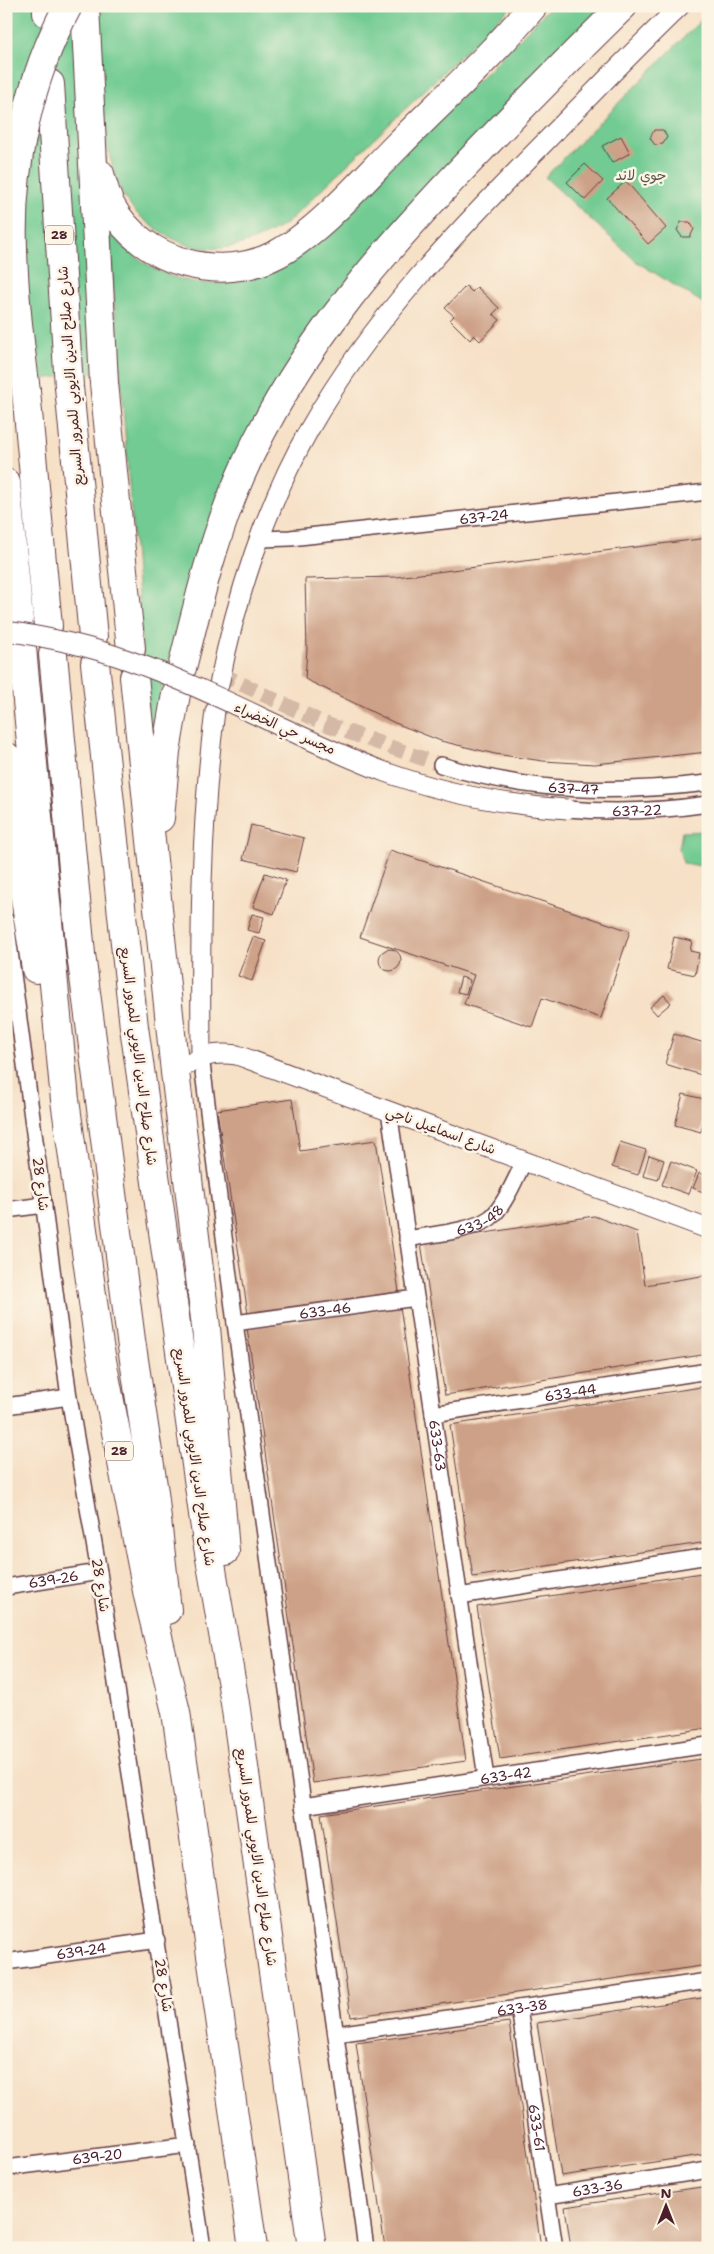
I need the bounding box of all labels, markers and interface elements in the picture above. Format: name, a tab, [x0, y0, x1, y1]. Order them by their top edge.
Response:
park label: جوي لاند	[616, 166, 666, 186]
road number: 28	[45, 226, 73, 244]
street label: شارع صلاح الدين الايوبي للمرور السريع	[53, 265, 91, 487]
street label: 637-24	[458, 505, 510, 528]
street label: مجسر حي الخضراء	[230, 698, 338, 762]
street label: 637-47	[547, 778, 599, 798]
street label: 637-22	[612, 800, 662, 820]
street label: شارع صلاح الدين الايوبي للمرور السريع	[113, 946, 161, 1167]
street label: شارع اسماعيل ناجي	[382, 1102, 498, 1162]
street label: شارع 28	[28, 1156, 53, 1212]
street label: 633-48	[454, 1201, 508, 1239]
street label: 633-46	[298, 1298, 352, 1323]
street label: شارع صلاح الدين الايوبي للمرور السريع	[167, 1347, 219, 1568]
street label: 633-44	[543, 1380, 598, 1405]
street label: 633-63	[425, 1418, 450, 1472]
road number: 28	[105, 1442, 133, 1460]
street label: شارع 28	[87, 1557, 114, 1613]
street label: 639-26	[27, 1566, 80, 1592]
street label: شارع صلاح الدين الايوبي للمرور السريع	[229, 1747, 281, 1968]
street label: 633-42	[479, 1763, 533, 1788]
street label: 639-24	[55, 1938, 108, 1964]
street label: شارع 28	[150, 1957, 177, 2013]
street label: 633-38	[496, 1995, 549, 2020]
street label: 633-61	[525, 2103, 549, 2153]
street label: 639-20	[71, 2144, 124, 2169]
street label: 633-36	[571, 2175, 624, 2201]
north arrow	[642, 2182, 692, 2232]
text: N	[660, 2184, 672, 2202]

